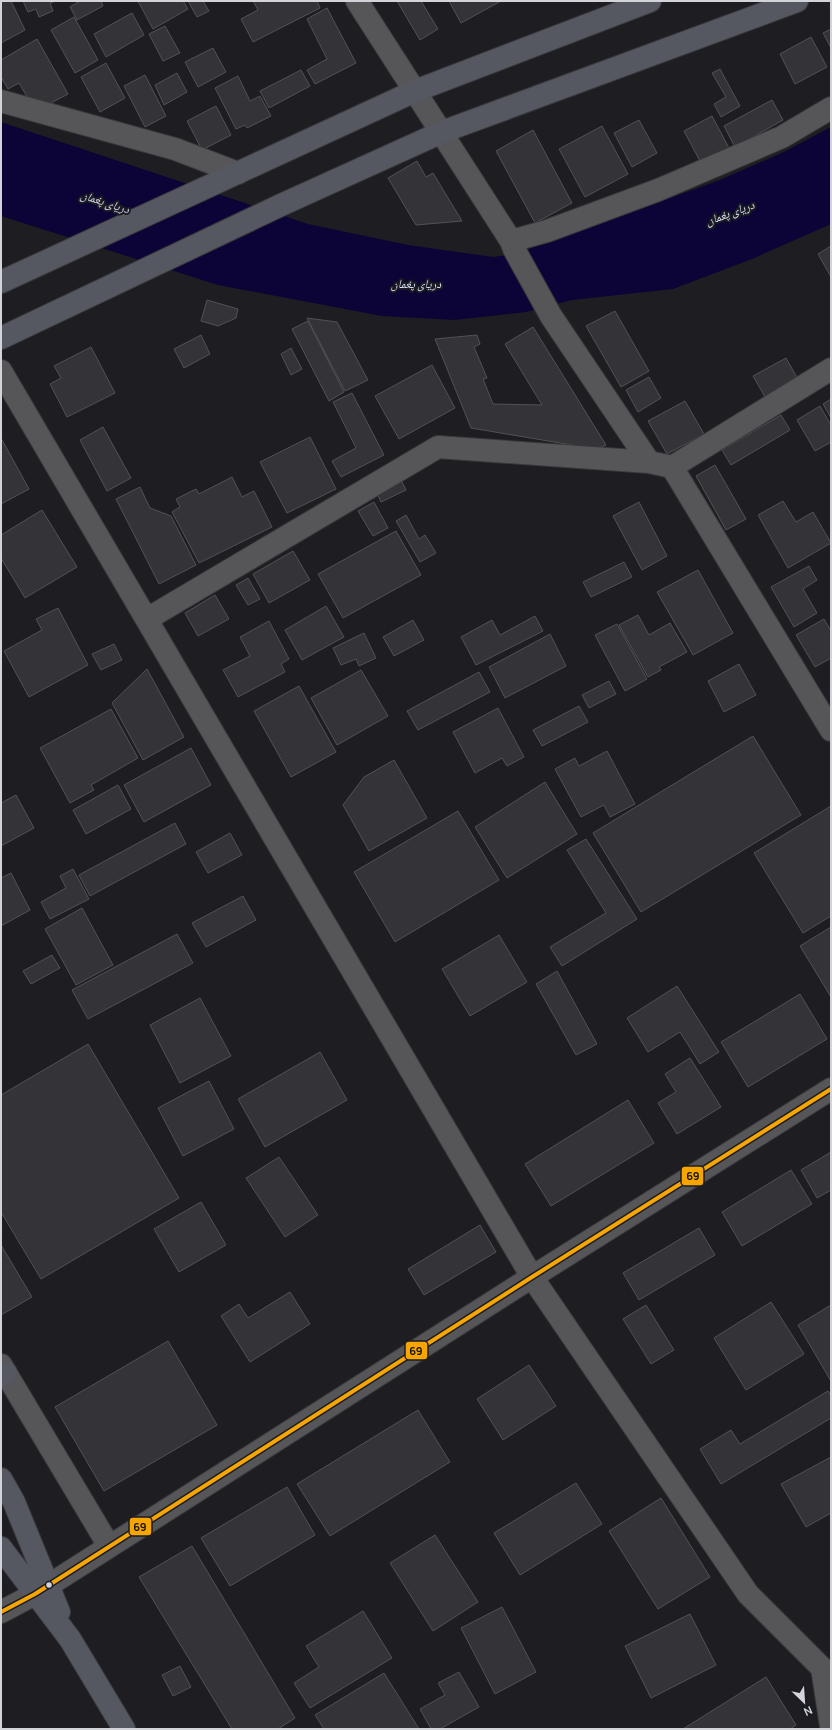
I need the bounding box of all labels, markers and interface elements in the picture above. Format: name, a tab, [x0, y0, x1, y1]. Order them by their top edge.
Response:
water label: دریای پغمان	[78, 186, 132, 217]
water label: دریای پغمان	[703, 196, 757, 229]
water label: دریای پغمان	[391, 275, 441, 292]
line badge: 69	[681, 1166, 704, 1186]
text: 69	[686, 1168, 700, 1183]
line badge: 69	[405, 1341, 428, 1360]
text: 69	[409, 1343, 423, 1358]
line badge: 69	[129, 1517, 152, 1536]
text: 69	[133, 1519, 147, 1534]
unlabelled marker	[44, 1580, 54, 1590]
north arrow	[784, 1682, 824, 1722]
text: N	[802, 1703, 815, 1720]

